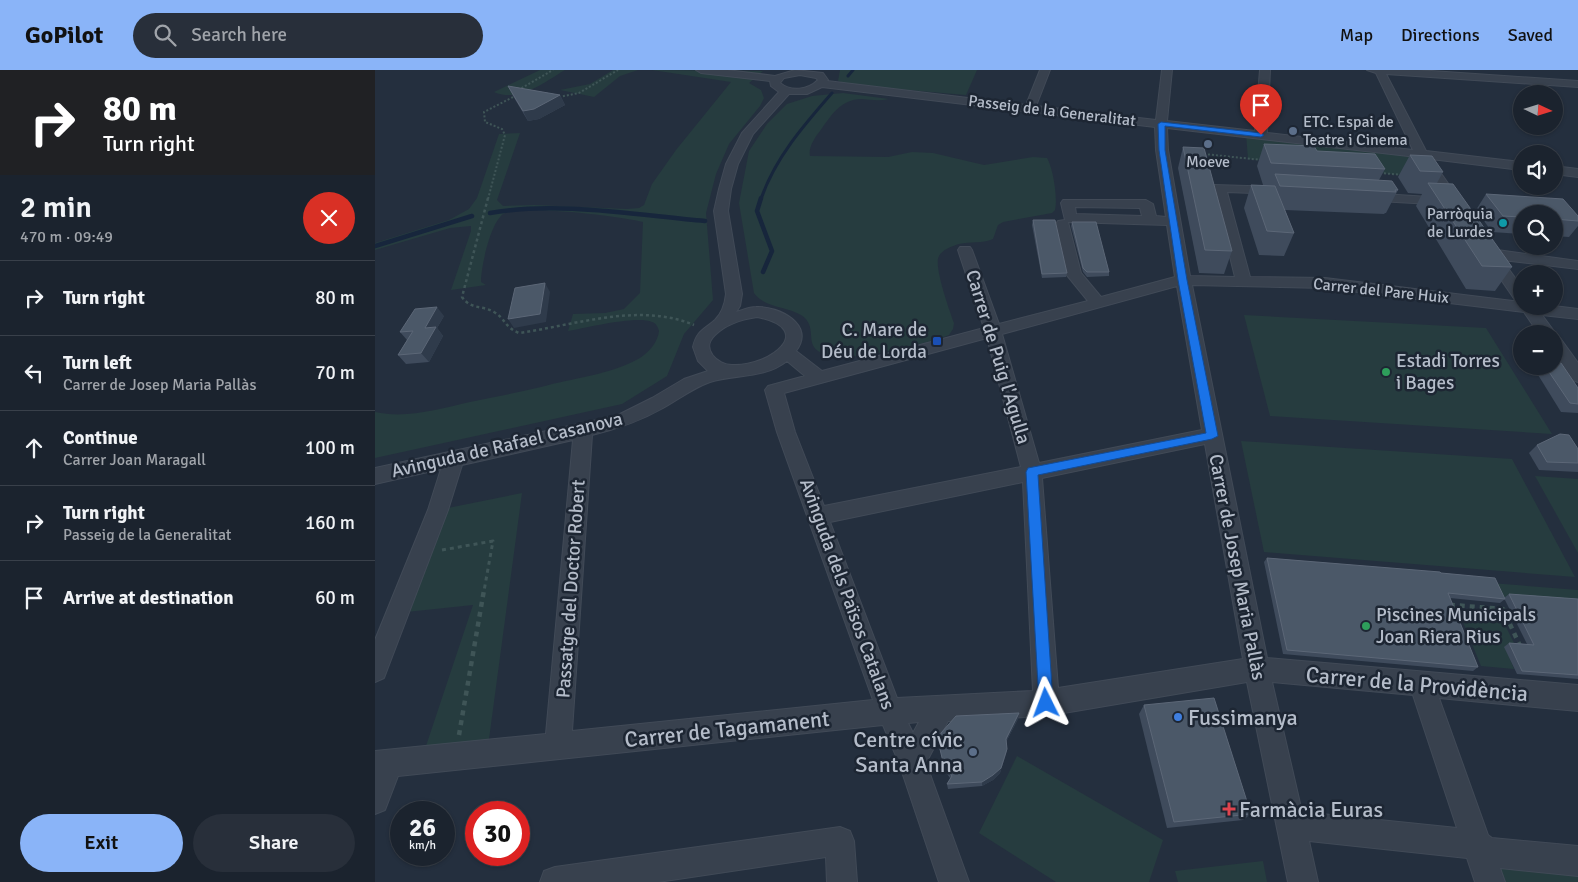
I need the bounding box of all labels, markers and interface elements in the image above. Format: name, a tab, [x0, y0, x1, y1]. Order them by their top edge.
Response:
search box	[133, 13, 483, 58]
text: GoPilot	[25, 20, 103, 50]
icon: search	[151, 21, 179, 49]
text: Search here	[191, 23, 287, 47]
text: Map	[1340, 24, 1373, 46]
text: Directions	[1401, 24, 1480, 46]
text: Saved	[1508, 24, 1553, 46]
pin	[1240, 84, 1282, 135]
north arrow	[1513, 85, 1563, 135]
map controls	[1513, 85, 1563, 375]
text: 80 m	[103, 87, 177, 130]
icon: right	[20, 90, 85, 155]
street label: Passeig de la Generalitat	[967, 91, 1137, 131]
icon: arrive	[1247, 91, 1275, 119]
place label: ETC. Espai de Teatre i Cinema	[1303, 112, 1408, 150]
marker: ETC. Espai de Teatre i Cinema	[1287, 125, 1299, 137]
text: Turn right	[103, 130, 195, 157]
marker: Moeve	[1202, 138, 1214, 150]
button: sound	[1513, 145, 1563, 195]
place label: Moeve	[1186, 152, 1230, 172]
text: 2 min	[20, 189, 92, 226]
button: close	[303, 192, 355, 244]
place label: Parròquia de Lurdes	[1427, 204, 1493, 242]
button: search	[1513, 205, 1563, 255]
marker: Parròquia de Lurdes	[1497, 217, 1509, 229]
text: 470 m · 09:49	[20, 227, 113, 247]
button: +	[1513, 265, 1563, 315]
street label: Carrer de Puig l'Agulla	[960, 267, 1036, 447]
street label: Carrer del Pare Huix	[1312, 274, 1450, 308]
icon: right	[20, 284, 48, 312]
text: Turn right	[63, 286, 145, 310]
text: 80 m	[315, 286, 355, 310]
place label: C. Mare de Déu de Lorda	[821, 318, 927, 364]
button: −	[1513, 325, 1563, 375]
marker: C. Mare de Déu de Lorda	[931, 335, 943, 347]
place label: Estadi Torres i Bages	[1396, 349, 1500, 395]
text: Turn left	[63, 351, 132, 375]
icon: left	[20, 359, 48, 387]
text: 70 m	[315, 361, 355, 385]
marker: Estadi Torres i Bages	[1380, 366, 1392, 378]
text: Carrer de Josep Maria Pallàs	[63, 375, 256, 395]
street label: Avinguda de Rafael Casanova	[389, 407, 625, 483]
text: Continue	[63, 426, 138, 450]
icon: ahead	[20, 434, 48, 462]
text: 100 m	[305, 436, 355, 460]
text: Carrer Joan Maragall	[63, 450, 206, 470]
street label: Carrer de Josep Maria Pallàs	[1203, 452, 1271, 682]
street label: Avinguda dels Països Catalans	[794, 475, 900, 713]
street label: Passatge del Doctor Robert	[551, 479, 591, 699]
text: Turn right	[63, 501, 145, 525]
icon: right	[20, 509, 48, 537]
text: 160 m	[305, 511, 355, 535]
text: Passeig de la Generalitat	[63, 525, 231, 545]
icon: arrive	[20, 584, 48, 612]
text: Arrive at destination	[63, 586, 234, 610]
text: 60 m	[315, 586, 355, 610]
place label: Piscines Municipals Joan Riera Rius	[1376, 603, 1536, 649]
marker: Piscines Municipals Joan Riera Rius	[1360, 620, 1372, 632]
street label: Carrer de la Providència	[1305, 661, 1529, 707]
position arrow	[1019, 676, 1071, 728]
place label: Fussimanya	[1188, 704, 1298, 731]
street label: Carrer de Tagamanent	[623, 705, 831, 753]
marker: Fussimanya	[1172, 711, 1184, 723]
place label: Centre cívic Santa Anna	[853, 726, 963, 778]
marker: Centre cívic Santa Anna	[967, 746, 979, 758]
place label: Farmàcia Euras	[1239, 796, 1383, 823]
speed limit sign: 30	[465, 801, 530, 866]
marker: Farmàcia Euras	[1223, 803, 1235, 815]
text: 26	[409, 812, 436, 843]
button: Exit	[20, 814, 183, 872]
button: Share	[193, 814, 355, 872]
text: km/h	[409, 838, 436, 853]

